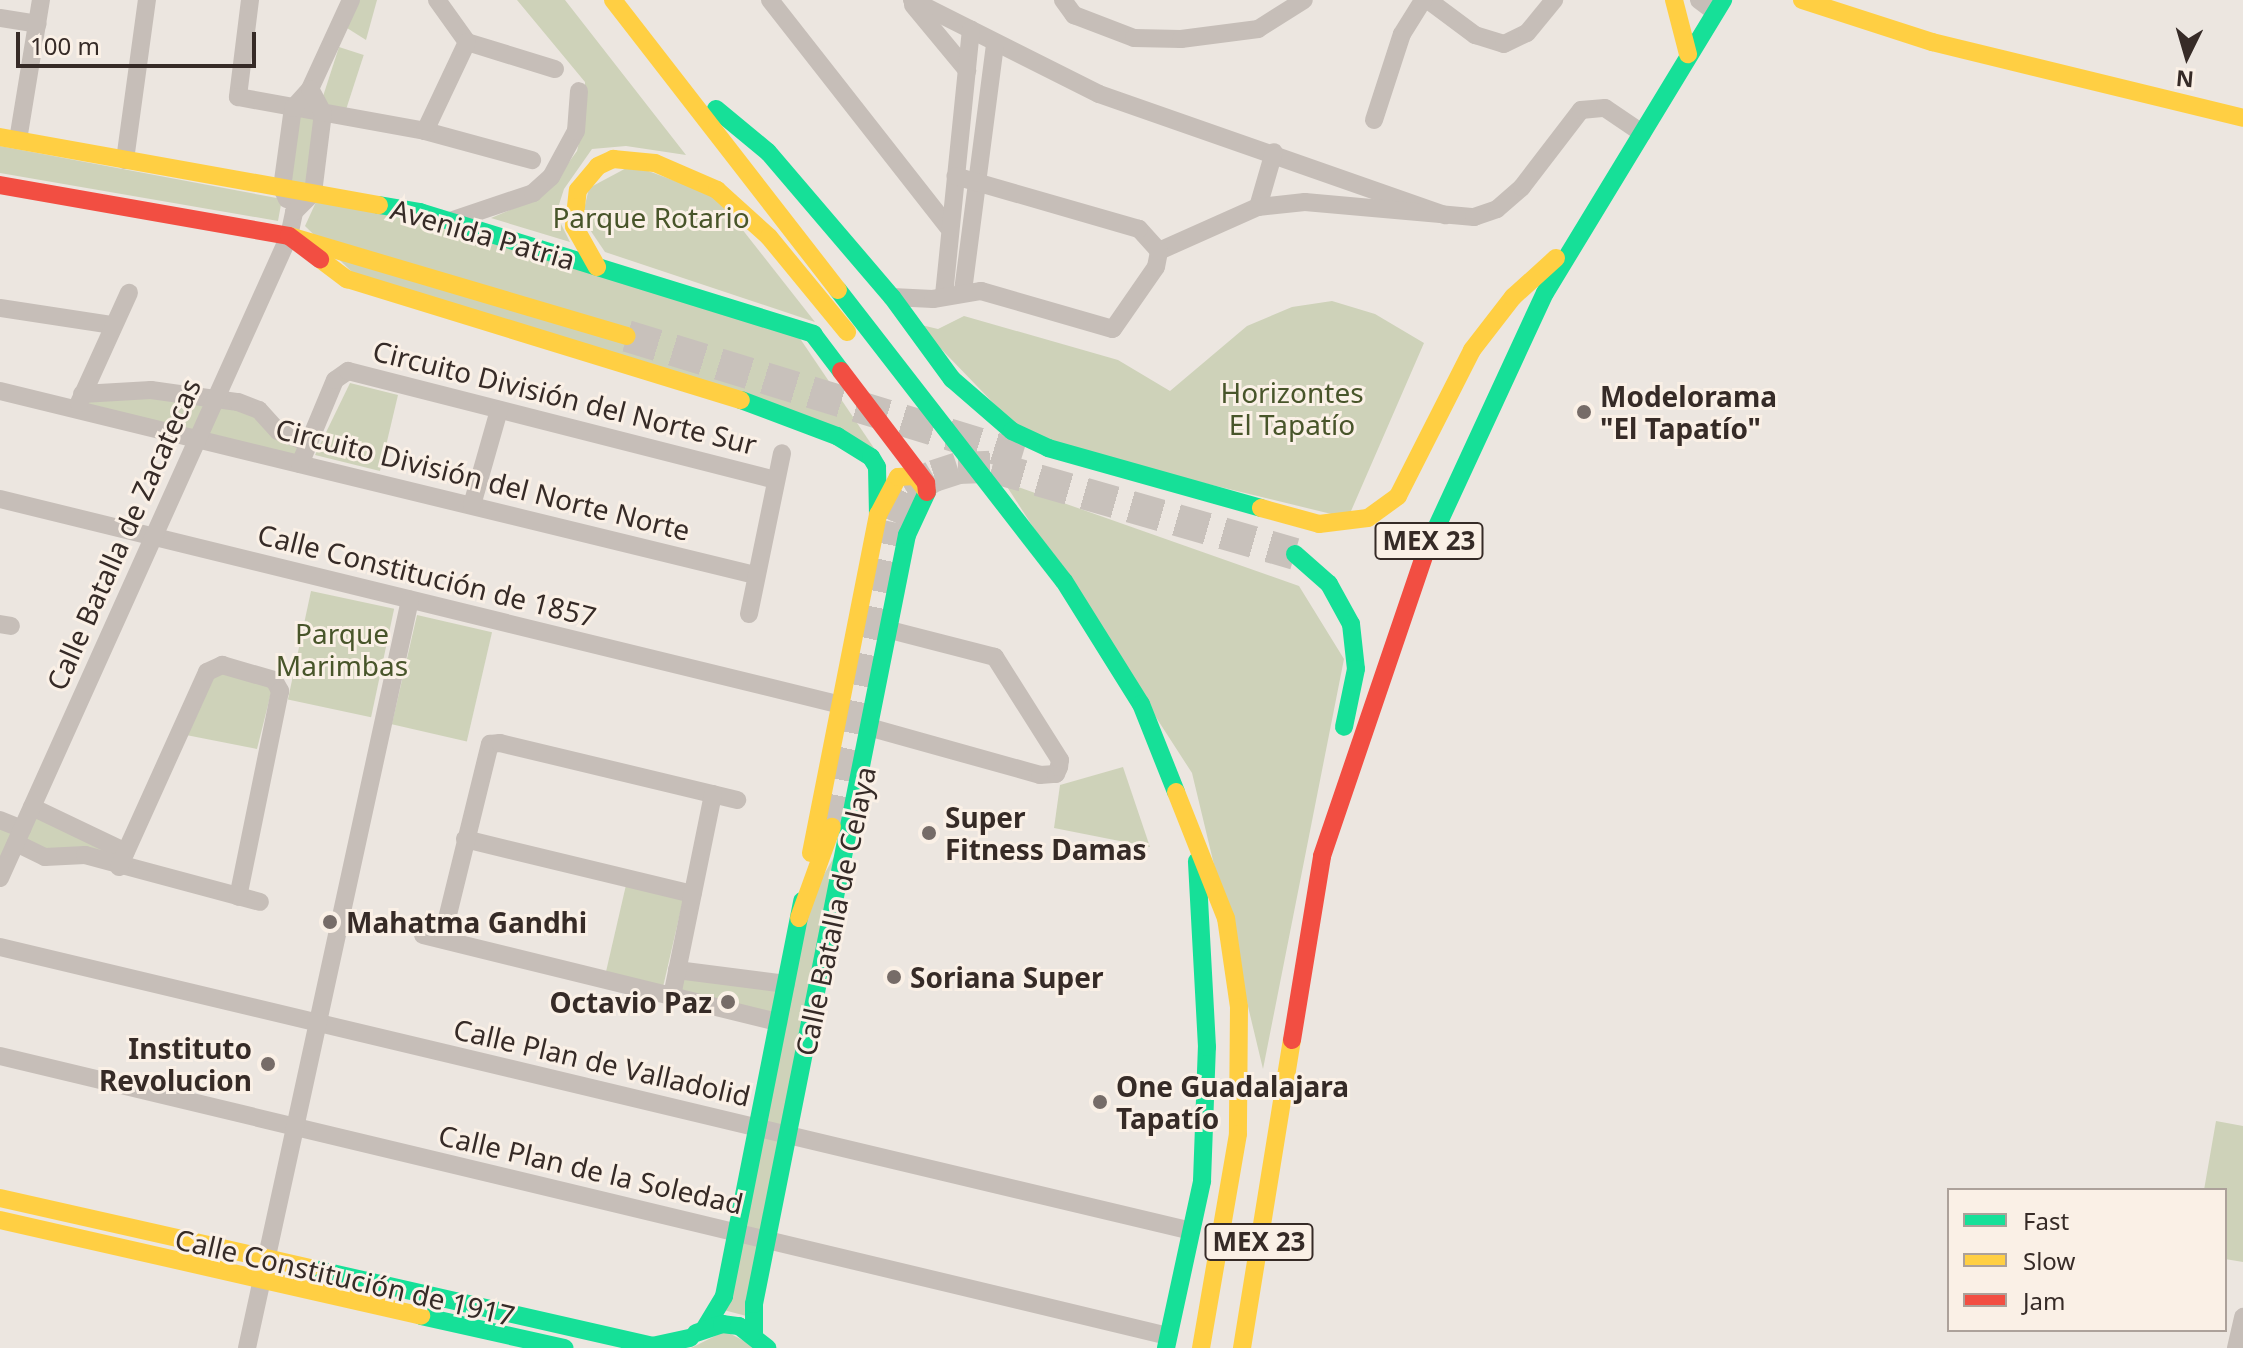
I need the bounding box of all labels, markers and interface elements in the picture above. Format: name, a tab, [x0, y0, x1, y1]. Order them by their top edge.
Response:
scale bar	[20, 16, 260, 66]
north arrow	[2147, 16, 2227, 96]
text: 100 m	[30, 29, 100, 62]
text: N	[2175, 64, 2195, 96]
street label: Avenida Patria	[387, 192, 579, 276]
park label: Parque Rotario	[552, 200, 750, 234]
street label: Circuito División del Norte Sur	[370, 333, 760, 461]
street label: Calle Batalla de Zacatecas	[39, 373, 207, 695]
park label: Horizontes El Tapatío	[1220, 375, 1364, 441]
place label: Modelorama "El Tapatío"	[1600, 379, 1777, 445]
marker: Modelorama "El Tapatío"	[1575, 403, 1593, 421]
street label: Circuito División del Norte Norte	[272, 411, 694, 547]
street label: Calle Constitución de 1857	[254, 517, 600, 633]
road number: MEX 23	[1373, 519, 1485, 563]
park label: Parque Marimbas	[276, 616, 408, 682]
street label: Calle Batalla de Celaya	[788, 763, 882, 1059]
place label: Super Fitness Damas	[945, 800, 1147, 866]
marker: Super Fitness Damas	[920, 824, 938, 842]
place label: Mahatma Gandhi	[346, 905, 587, 939]
marker: Mahatma Gandhi	[321, 913, 339, 931]
place label: Soriana Super	[910, 960, 1103, 994]
marker: Soriana Super	[885, 968, 903, 986]
place label: Octavio Paz	[549, 985, 712, 1019]
marker: Octavio Paz	[719, 993, 737, 1011]
street label: Calle Plan de Valladolid	[450, 1011, 754, 1113]
place label: Instituto Revolucion	[99, 1031, 252, 1097]
marker: Instituto Revolucion	[259, 1055, 277, 1073]
place label: One Guadalajara Tapatío	[1116, 1069, 1349, 1135]
marker: One Guadalajara Tapatío	[1091, 1093, 1109, 1111]
street label: Calle Plan de la Soledad	[436, 1118, 746, 1220]
legend	[1947, 1188, 2227, 1332]
text: Fast	[2023, 1204, 2069, 1237]
road number: MEX 23	[1203, 1220, 1315, 1264]
street label: Calle Constitución de 1917	[172, 1222, 518, 1332]
text: Slow	[2023, 1244, 2075, 1277]
text: Jam	[2023, 1284, 2065, 1317]

